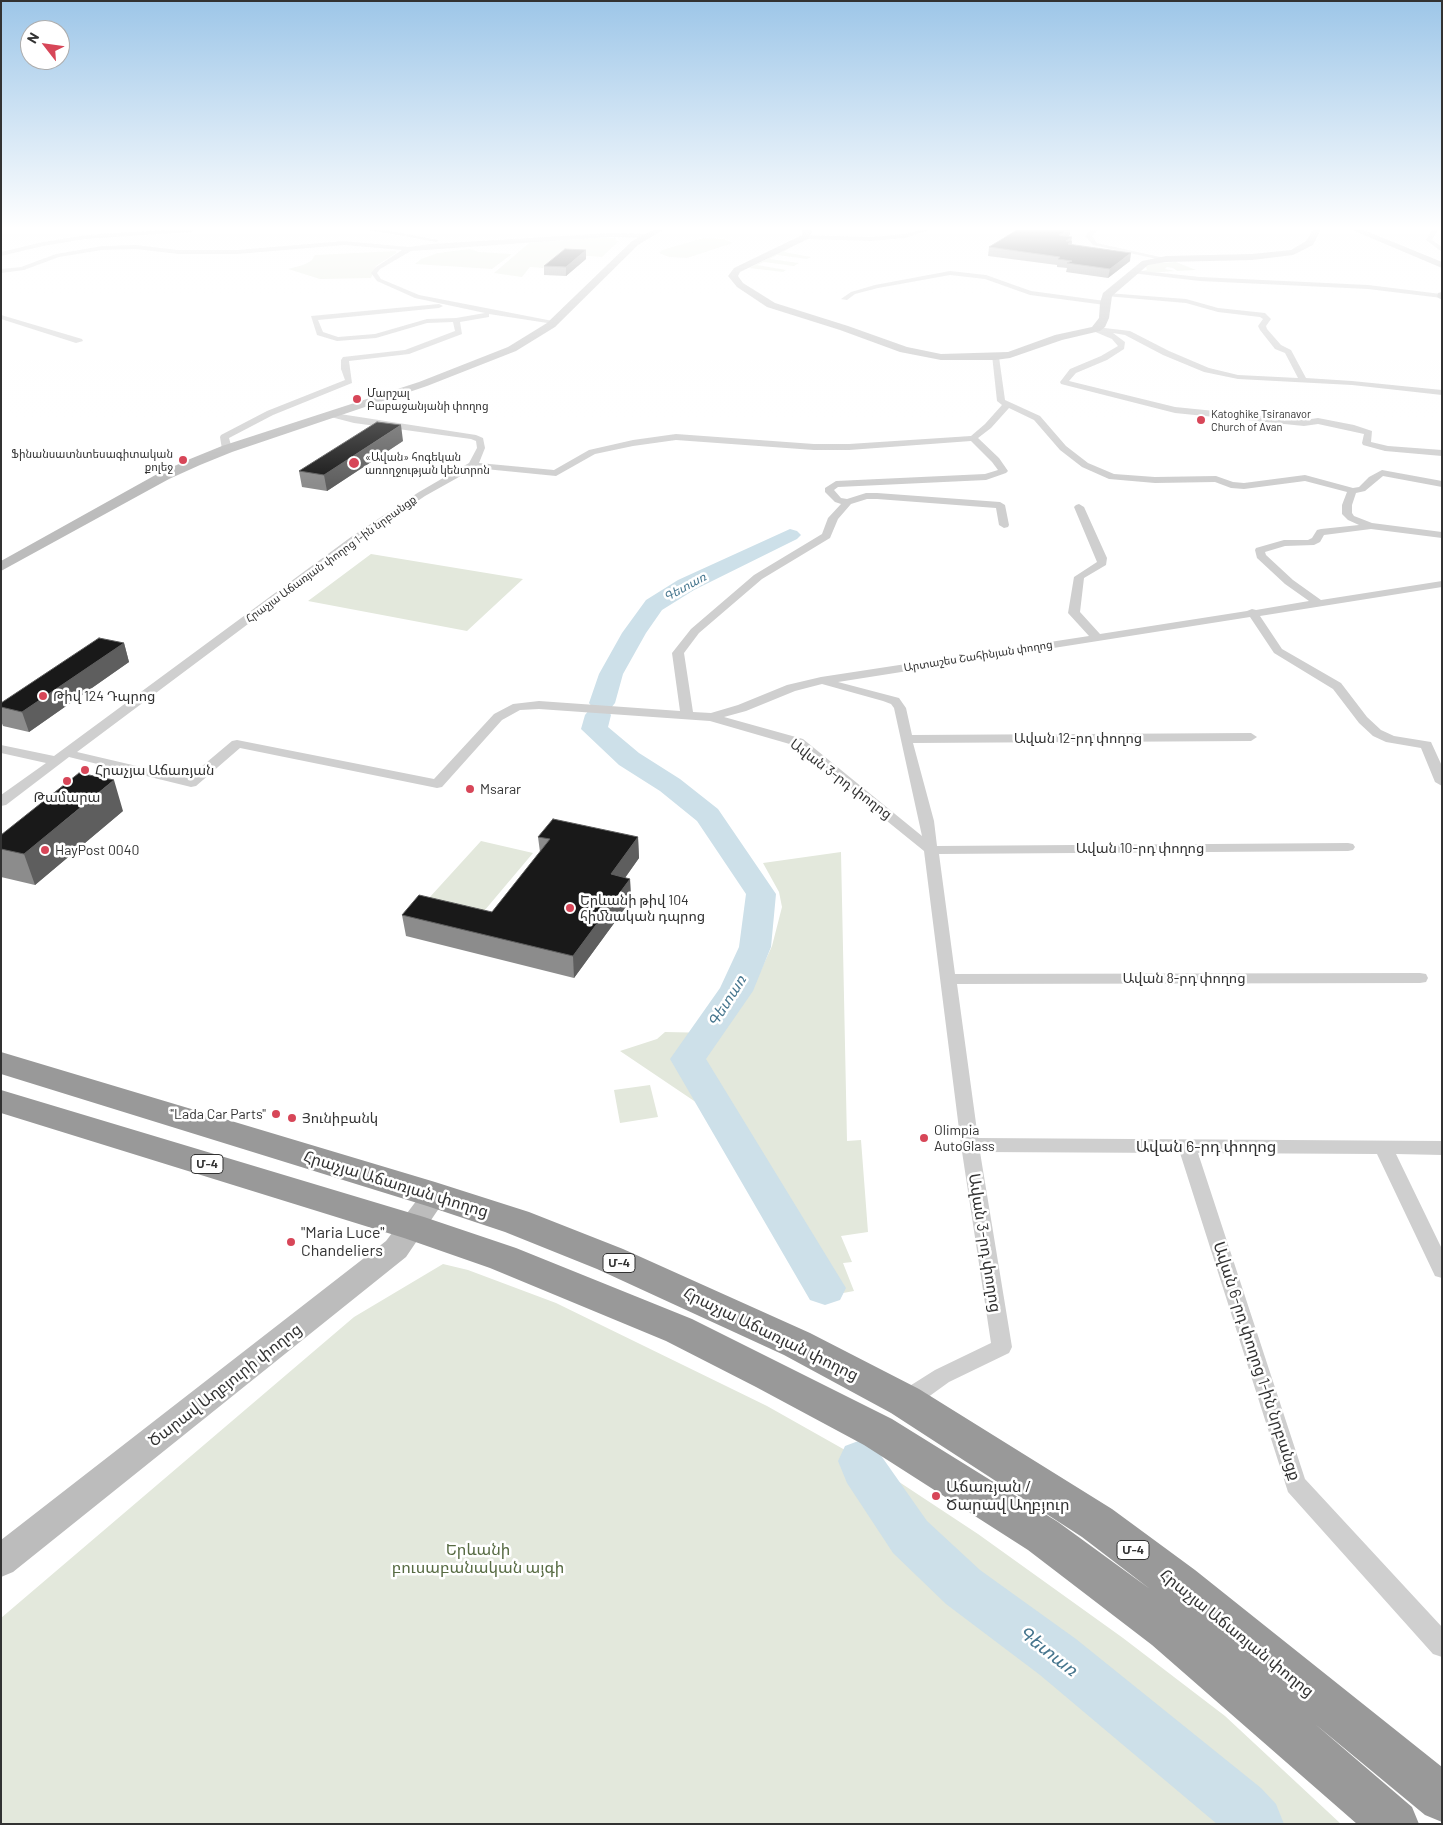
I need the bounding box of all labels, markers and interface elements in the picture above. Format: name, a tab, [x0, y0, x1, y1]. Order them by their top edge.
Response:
north arrow	[20, 20, 70, 70]
text: N	[23, 29, 42, 46]
place label: Մարշալ Բաբաջանյանի փողոց	[367, 386, 489, 412]
marker: Մարշալ Բաբաջանյանի փողոց	[351, 393, 363, 405]
place label: Katoghike Tsiranavor Church of Avan	[1211, 407, 1311, 433]
marker: Katoghike Tsiranavor Church of Avan	[1195, 414, 1207, 426]
place label: Ֆինանսատնտեսագիտական քոլեջ	[11, 447, 173, 473]
place label: «Ավան» հոգեկան առողջության կենտրոն	[365, 450, 490, 476]
marker: Ֆինանսատնտեսագիտական քոլեջ	[177, 454, 189, 466]
marker: «Ավան» հոգեկան առողջության կենտրոն	[347, 456, 361, 470]
street label: Հրաչյա Աճառյան փողոց 1-ին նրբանցք	[243, 493, 419, 625]
water label: Գետառ	[661, 570, 709, 604]
street label: Արտաշես Շահինյան փողոց	[903, 638, 1053, 674]
place label: Թիվ 124 Դպրոց	[53, 688, 155, 704]
marker: Թիվ 124 Դպրոց	[37, 690, 49, 702]
street label: Ավան 12-րդ փողոց	[1014, 730, 1142, 746]
street label: Ավան 3-րդ փողոց	[787, 735, 895, 823]
place label: Հրաչյա Աճառյան	[95, 762, 215, 778]
marker: Հրաչյա Աճառյան	[79, 764, 91, 776]
marker: Թամարա	[61, 775, 73, 787]
place label: Msarar	[480, 781, 521, 797]
marker: Msarar	[464, 783, 476, 795]
place label: Թամարա	[34, 789, 100, 805]
street label: Ավան 10-րդ փողոց	[1076, 840, 1204, 856]
place label: HayPost 0040	[55, 842, 139, 858]
marker: HayPost 0040	[39, 844, 51, 856]
place label: Երևանի թիվ 104 հիմնական դպրոց	[580, 892, 705, 924]
marker: Երևանի թիվ 104 հիմնական դպրոց	[564, 902, 576, 914]
street label: Ավան 8-րդ փողոց	[1122, 970, 1246, 986]
water label: Գետառ	[704, 972, 750, 1030]
place label: "Lada Car Parts"	[170, 1106, 266, 1122]
marker: "Lada Car Parts"	[270, 1108, 282, 1120]
place label: Յունիբանկ	[302, 1110, 378, 1126]
marker: Յունիբանկ	[286, 1112, 298, 1124]
place label: Olimpia AutoGlass	[934, 1122, 995, 1154]
marker: Olimpia AutoGlass	[918, 1132, 930, 1144]
street label: Ավան 6-րդ փողոց	[1136, 1137, 1276, 1157]
street label: Հրաչյա Աճառյան փողոց	[301, 1147, 491, 1221]
road number: Մ-4	[191, 1154, 223, 1174]
street label: Ավան 3-րդ փողոց	[965, 1172, 1005, 1314]
place label: "Maria Luce" Chandeliers	[301, 1223, 384, 1261]
marker: "Maria Luce" Chandeliers	[285, 1236, 297, 1248]
street label: Ավան 6-րդ փողոց 1-ին նրբանցք	[1209, 1239, 1305, 1483]
road number: Մ-4	[603, 1254, 635, 1272]
street label: Հրաչյա Աճառյան փողոց	[680, 1283, 862, 1385]
street label: Ծարավ Աղբյուրի փողոց	[145, 1319, 305, 1451]
place label: Աճառյան / Ծարավ Աղբյուր	[946, 1477, 1069, 1515]
marker: Աճառյան / Ծարավ Աղբյուր	[930, 1490, 942, 1502]
park label: Երևանի բուսաբանական այգի	[392, 1540, 564, 1578]
road number: Մ-4	[1117, 1540, 1149, 1560]
street label: Հրաչյա Աճառյան փողոց	[1156, 1565, 1318, 1701]
water label: Գետառ	[1014, 1621, 1082, 1681]

